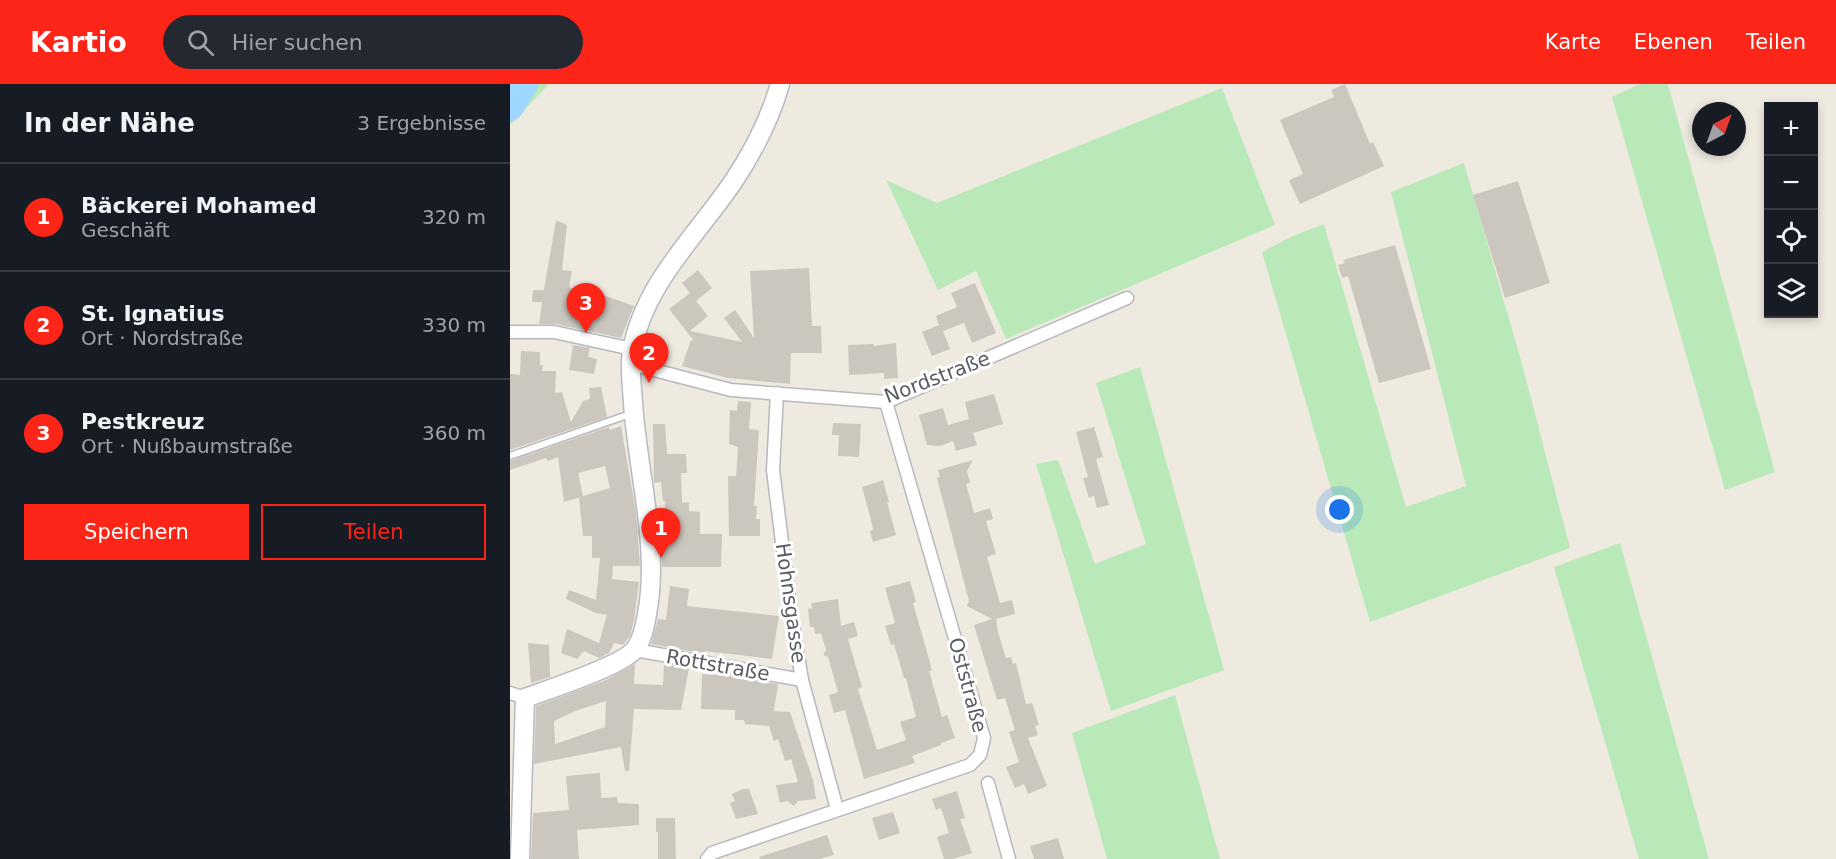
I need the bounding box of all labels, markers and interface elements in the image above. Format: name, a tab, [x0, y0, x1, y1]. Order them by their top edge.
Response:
search box	[163, 15, 583, 69]
text: Kartio	[30, 26, 127, 59]
icon: search	[184, 26, 217, 59]
text: Hier suchen	[232, 30, 363, 55]
text: Karte	[1545, 30, 1601, 54]
text: Ebenen	[1634, 30, 1713, 54]
text: Teilen	[1746, 30, 1806, 54]
north arrow	[1692, 102, 1746, 156]
map controls	[1764, 102, 1818, 318]
button: +	[1764, 102, 1818, 156]
text: In der Nähe	[24, 108, 195, 138]
text: 3 Ergebnisse	[357, 111, 486, 135]
button: −	[1764, 156, 1818, 210]
text: Bäckerei Mohamed	[81, 193, 317, 218]
text: 1	[37, 205, 50, 229]
text: 320 m	[422, 205, 486, 229]
button: locate	[1764, 210, 1818, 264]
text: Geschäft	[81, 218, 170, 242]
button: layers	[1764, 264, 1818, 318]
pin: 3	[566, 284, 606, 333]
text: St. Ignatius	[81, 301, 225, 326]
text: 2	[37, 313, 50, 337]
text: 330 m	[422, 313, 486, 337]
text: Ort · Nordstraße	[81, 326, 243, 350]
pin: 2	[630, 334, 668, 383]
street label: Nordstraße	[881, 346, 993, 408]
text: Pestkreuz	[81, 409, 205, 434]
text: 3	[37, 421, 50, 445]
text: 360 m	[422, 421, 486, 445]
text: Ort · Nußbaumstraße	[81, 434, 293, 458]
your location	[1325, 495, 1354, 524]
button: Speichern	[24, 504, 249, 560]
button: Teilen	[261, 504, 486, 560]
pin: 1	[642, 508, 680, 558]
street label: Hohnsgasse	[771, 541, 811, 665]
street label: Oststraße	[944, 635, 992, 735]
street label: Rottstraße	[664, 644, 772, 686]

